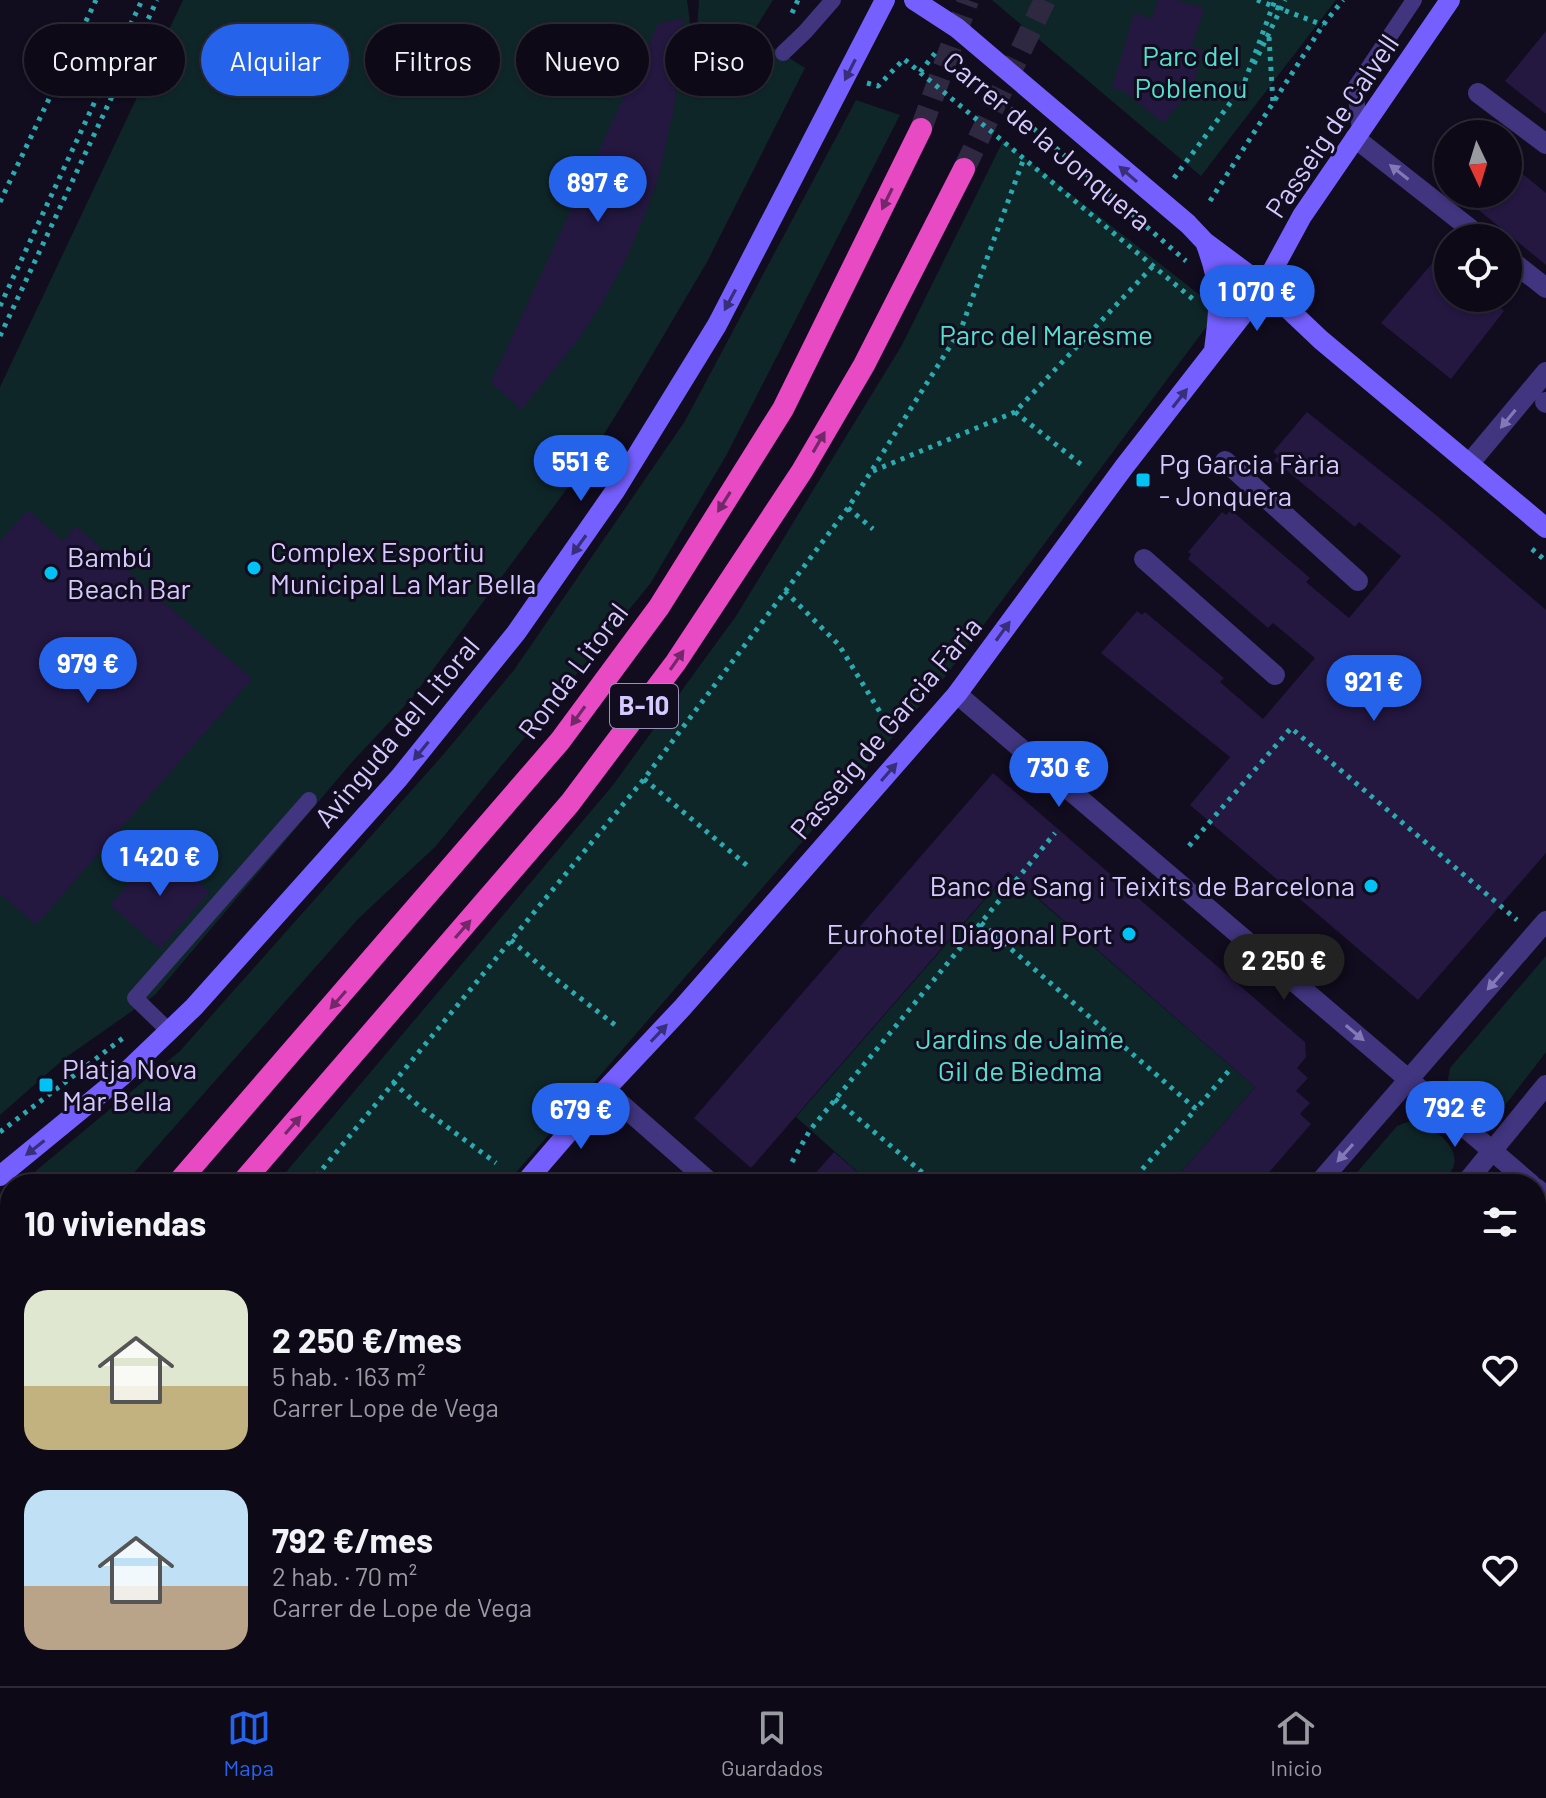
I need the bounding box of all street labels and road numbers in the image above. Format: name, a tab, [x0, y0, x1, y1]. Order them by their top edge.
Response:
street label: Passeig de Calvell	[1257, 27, 1405, 224]
street label: Carrer de la Jonquera	[937, 43, 1158, 237]
street label: Ronda Litoral	[510, 596, 634, 745]
street label: Passeig de Garcia Fària	[782, 609, 988, 845]
street label: Avinguda del Litoral	[307, 629, 486, 834]
road number: B-10	[610, 684, 678, 728]

